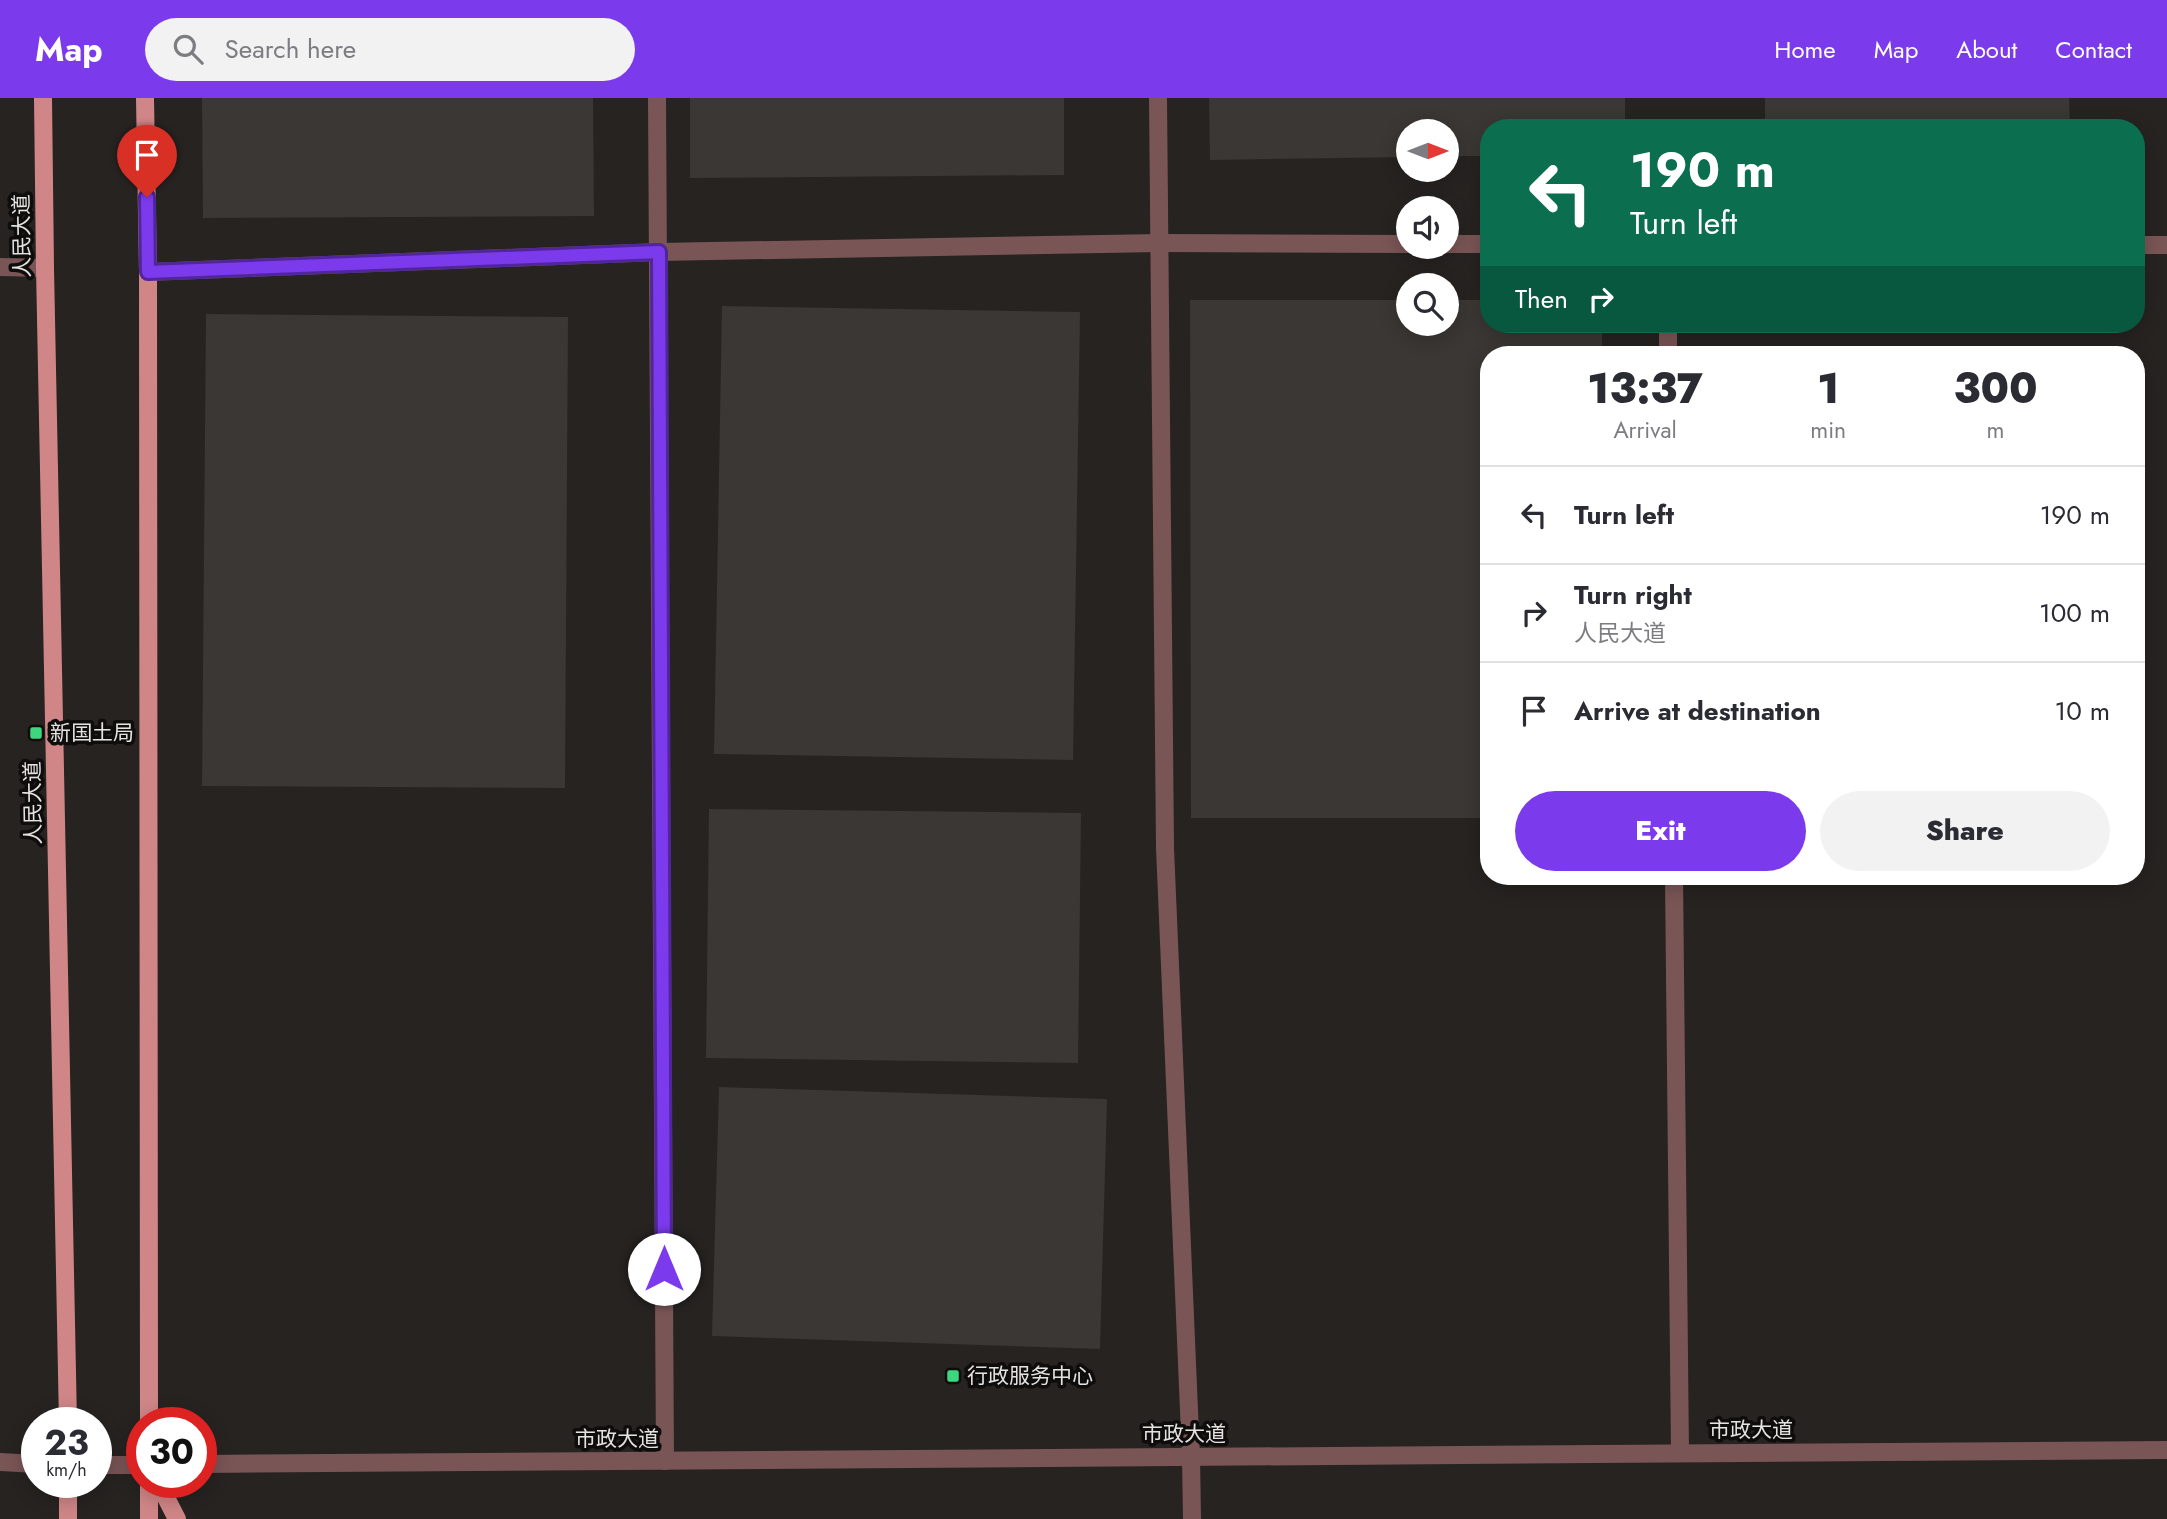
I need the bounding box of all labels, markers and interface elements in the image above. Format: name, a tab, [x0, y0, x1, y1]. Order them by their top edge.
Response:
search box	[145, 18, 635, 81]
text: Map	[35, 26, 103, 73]
icon: search	[169, 30, 207, 68]
text: Search here	[225, 30, 356, 68]
text: Home	[1774, 32, 1836, 67]
text: Map	[1874, 32, 1918, 67]
text: About	[1956, 32, 2017, 67]
text: Contact	[2055, 32, 2132, 67]
north arrow	[1396, 119, 1460, 182]
map controls	[1396, 119, 1459, 336]
pin	[117, 125, 177, 197]
text: 190 m	[1630, 135, 1775, 205]
icon: arrive	[128, 136, 166, 174]
icon: left	[1515, 147, 1606, 238]
street label: 人民大道	[6, 194, 38, 278]
button: sound	[1396, 196, 1459, 259]
text: Turn left	[1630, 200, 1737, 246]
button: search	[1396, 273, 1459, 336]
text: Then	[1515, 280, 1568, 318]
icon: right	[1582, 280, 1620, 318]
text: 13:37	[1587, 358, 1703, 419]
text: 1	[1817, 358, 1839, 419]
text: 300	[1953, 358, 2038, 419]
text: Arrival	[1613, 413, 1677, 447]
text: min	[1810, 413, 1846, 447]
text: m	[1987, 413, 2005, 447]
icon: left	[1515, 496, 1553, 534]
text: Turn left	[1574, 496, 1674, 534]
text: 190 m	[2040, 496, 2110, 534]
text: Turn right	[1574, 576, 1692, 614]
icon: right	[1515, 594, 1553, 632]
text: 100 m	[2039, 594, 2110, 632]
text: 人民大道	[1574, 616, 1666, 650]
icon: arrive	[1515, 692, 1553, 730]
text: Arrive at destination	[1574, 692, 1821, 730]
text: 10 m	[2055, 692, 2110, 730]
place label: 新国土局	[50, 718, 134, 748]
marker: 新国土局	[28, 725, 44, 741]
street label: 人民大道	[17, 761, 49, 845]
button: Exit	[1515, 791, 1806, 871]
button: Share	[1820, 791, 2110, 871]
position arrow	[627, 1232, 701, 1306]
place label: 行政服务中心	[967, 1361, 1093, 1391]
marker: 行政服务中心	[945, 1368, 961, 1384]
speed limit sign: 30	[126, 1407, 217, 1498]
street label: 市政大道	[1709, 1415, 1793, 1445]
text: 23	[44, 1418, 89, 1468]
street label: 市政大道	[1142, 1419, 1226, 1449]
street label: 市政大道	[575, 1424, 659, 1454]
text: km/h	[46, 1457, 87, 1483]

